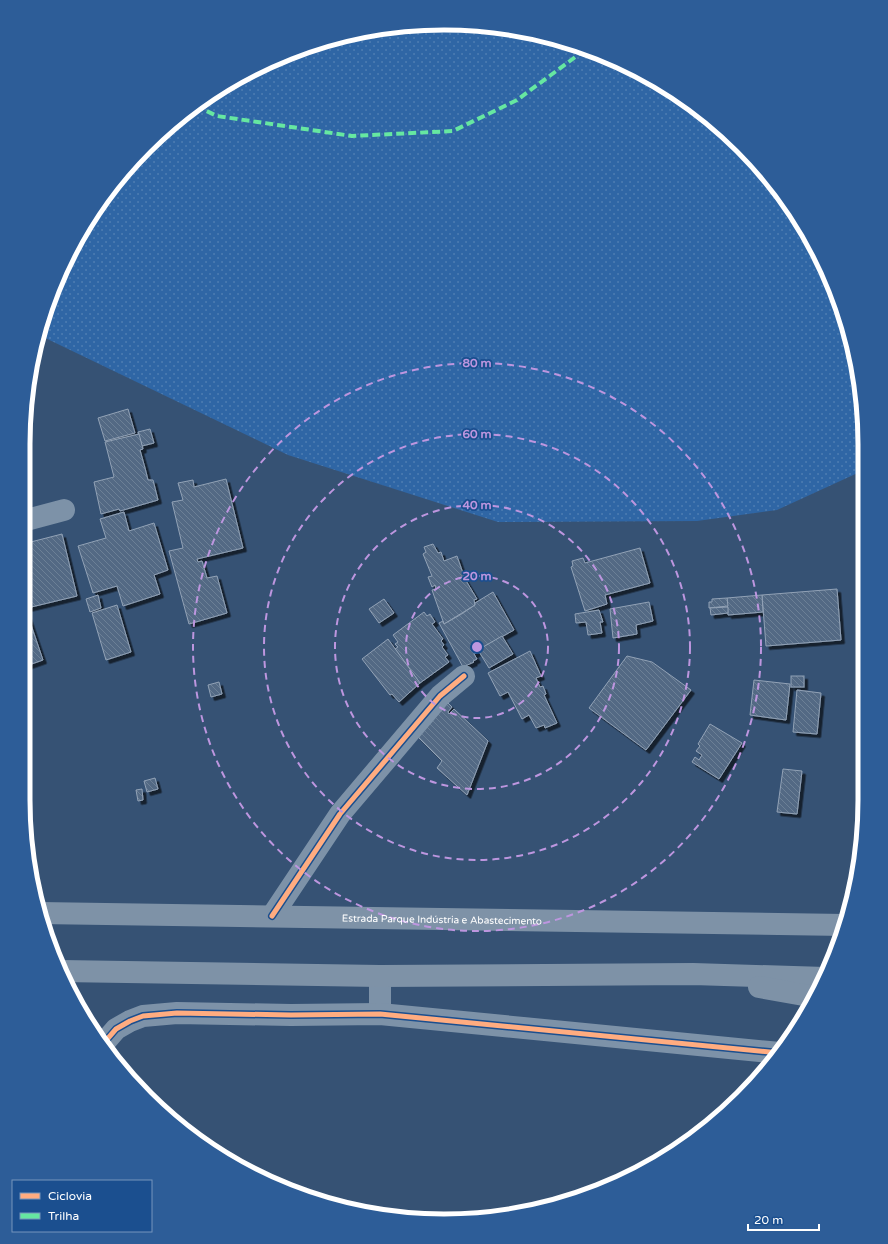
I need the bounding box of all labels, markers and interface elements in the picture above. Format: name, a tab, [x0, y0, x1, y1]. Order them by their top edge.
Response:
text: 80 m	[462, 356, 492, 370]
text: 60 m	[462, 427, 492, 441]
text: 40 m	[462, 498, 492, 512]
text: 20 m	[462, 569, 492, 583]
centre of rings	[470, 640, 484, 654]
street label: Estrada Parque Indústria e Abastecimento	[342, 913, 542, 927]
legend	[12, 1180, 152, 1232]
text: Ciclovia	[48, 1189, 92, 1203]
scale bar	[748, 1206, 819, 1232]
text: Trilha	[48, 1209, 79, 1223]
text: 20 m	[754, 1213, 783, 1227]

